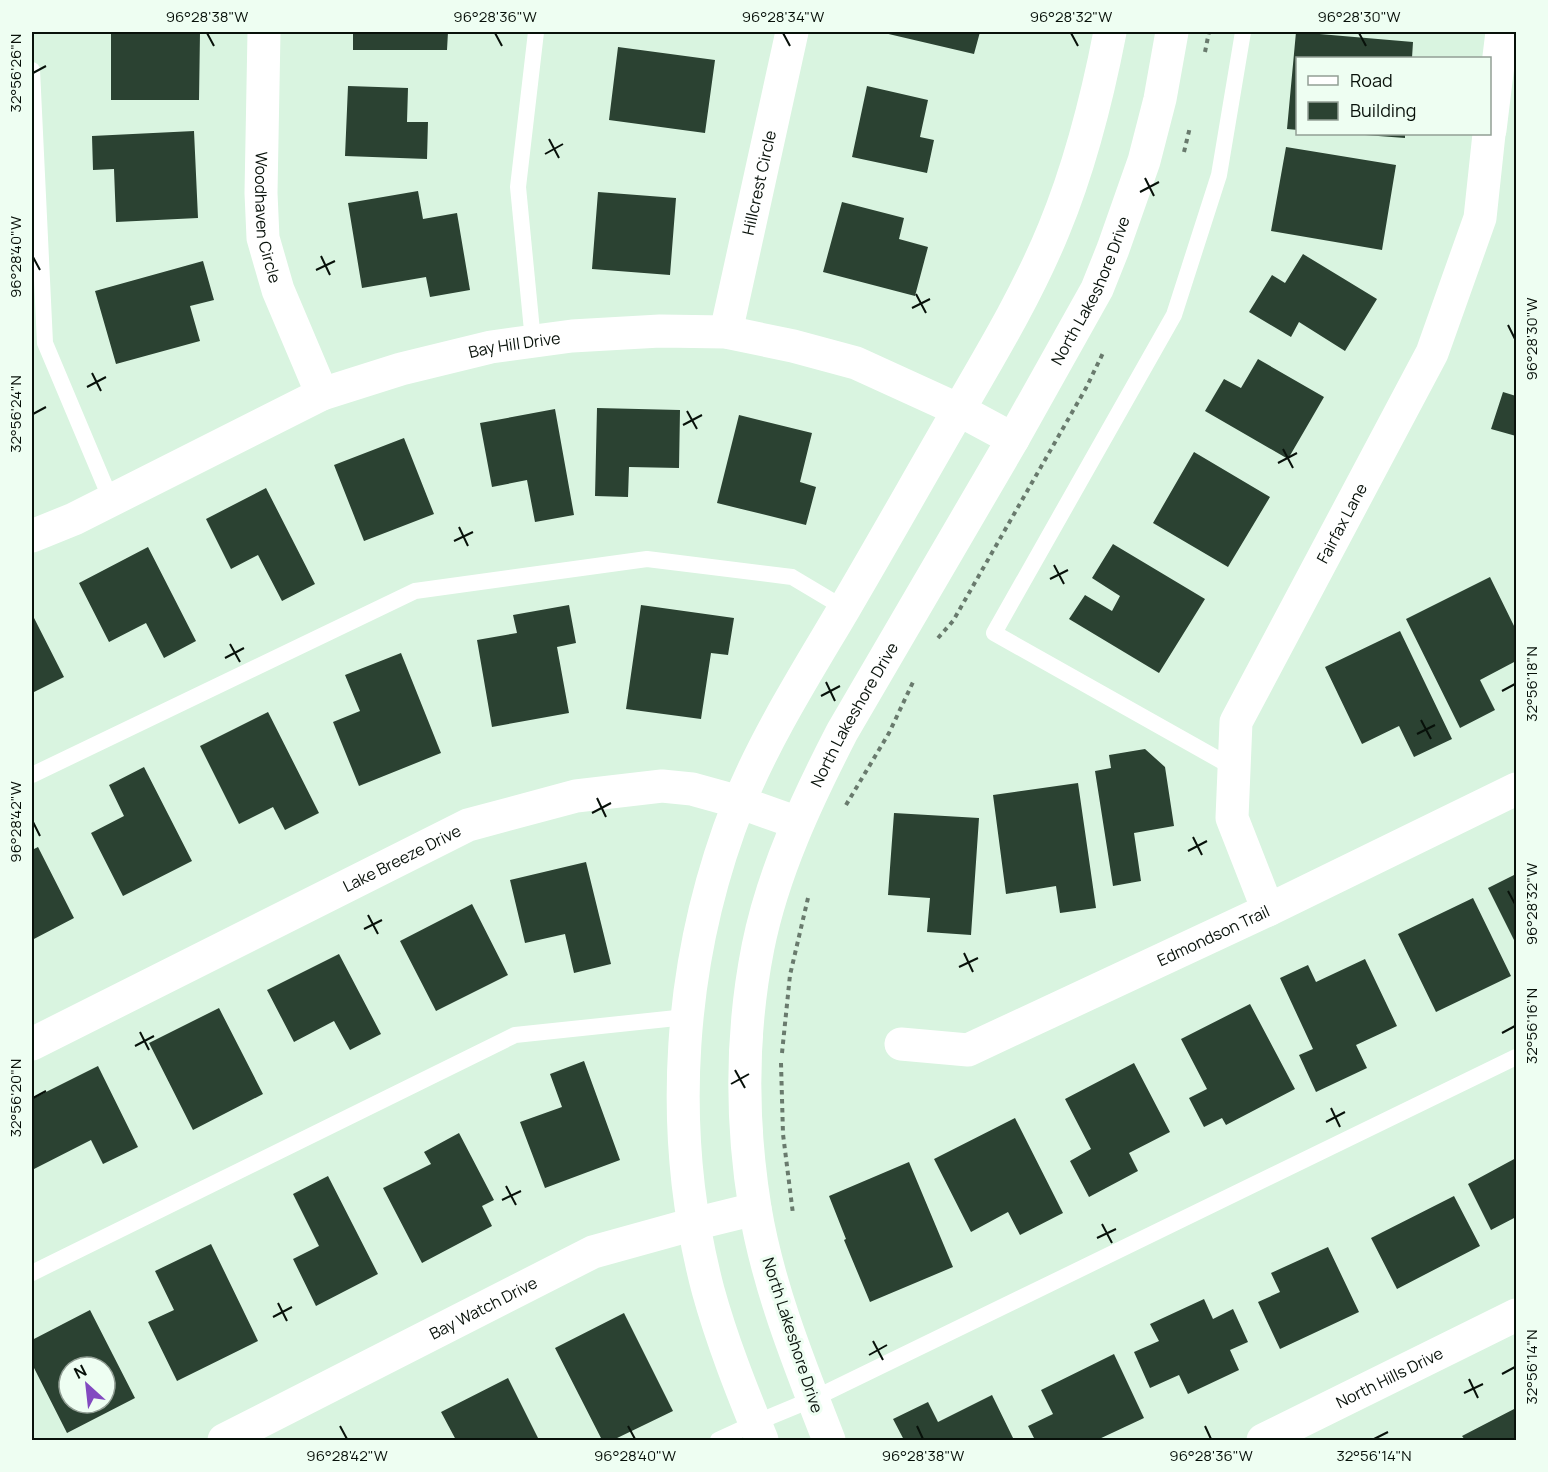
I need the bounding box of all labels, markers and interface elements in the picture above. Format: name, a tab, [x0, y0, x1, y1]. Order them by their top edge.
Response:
text: 96°28'38"W	[166, 6, 248, 27]
text: 96°28'36"W	[453, 6, 537, 27]
text: 96°28'34"W	[742, 6, 824, 27]
text: 96°28'32"W	[1030, 6, 1112, 27]
text: 96°28'30"W	[1317, 6, 1401, 27]
text: 32°56'26"N	[5, 34, 26, 112]
legend	[1296, 57, 1491, 135]
text: Road	[1350, 68, 1393, 92]
text: Building	[1350, 98, 1416, 122]
street label: Hillcrest Circle	[737, 128, 781, 237]
street label: Woodhaven Circle	[250, 151, 286, 286]
street label: North Lakeshore Drive	[1046, 213, 1135, 369]
text: 96°28'40"W	[5, 216, 26, 298]
text: 96°28'30"W	[1521, 297, 1542, 381]
street label: Bay Hill Drive	[466, 327, 562, 363]
text: 32°56'24"N	[5, 375, 26, 453]
street label: Fairfax Lane	[1311, 479, 1372, 567]
street label: North Lakeshore Drive	[805, 638, 903, 791]
text: 32°56'18"N	[1521, 646, 1542, 722]
text: 96°28'42"W	[5, 781, 26, 863]
street label: Lake Breeze Drive	[339, 819, 465, 897]
text: 96°28'32"W	[1521, 863, 1542, 945]
street label: Edmondson Trail	[1154, 900, 1273, 971]
text: 32°56'16"N	[1521, 988, 1542, 1064]
text: 32°56'20"N	[5, 1059, 26, 1137]
street label: North Lakeshore Drive	[757, 1254, 829, 1416]
street label: Bay Watch Drive	[426, 1271, 541, 1345]
text: 32°56'14"N	[1521, 1329, 1542, 1405]
street label: North Hills Drive	[1332, 1342, 1447, 1413]
north arrow	[57, 1355, 117, 1415]
text: N	[70, 1359, 90, 1384]
text: 96°28'42"W	[306, 1445, 388, 1466]
text: 96°28'40"W	[594, 1445, 676, 1466]
text: 96°28'38"W	[882, 1445, 964, 1466]
text: 96°28'36"W	[1169, 1445, 1253, 1466]
text: 32°56'14"N	[1336, 1445, 1412, 1466]

